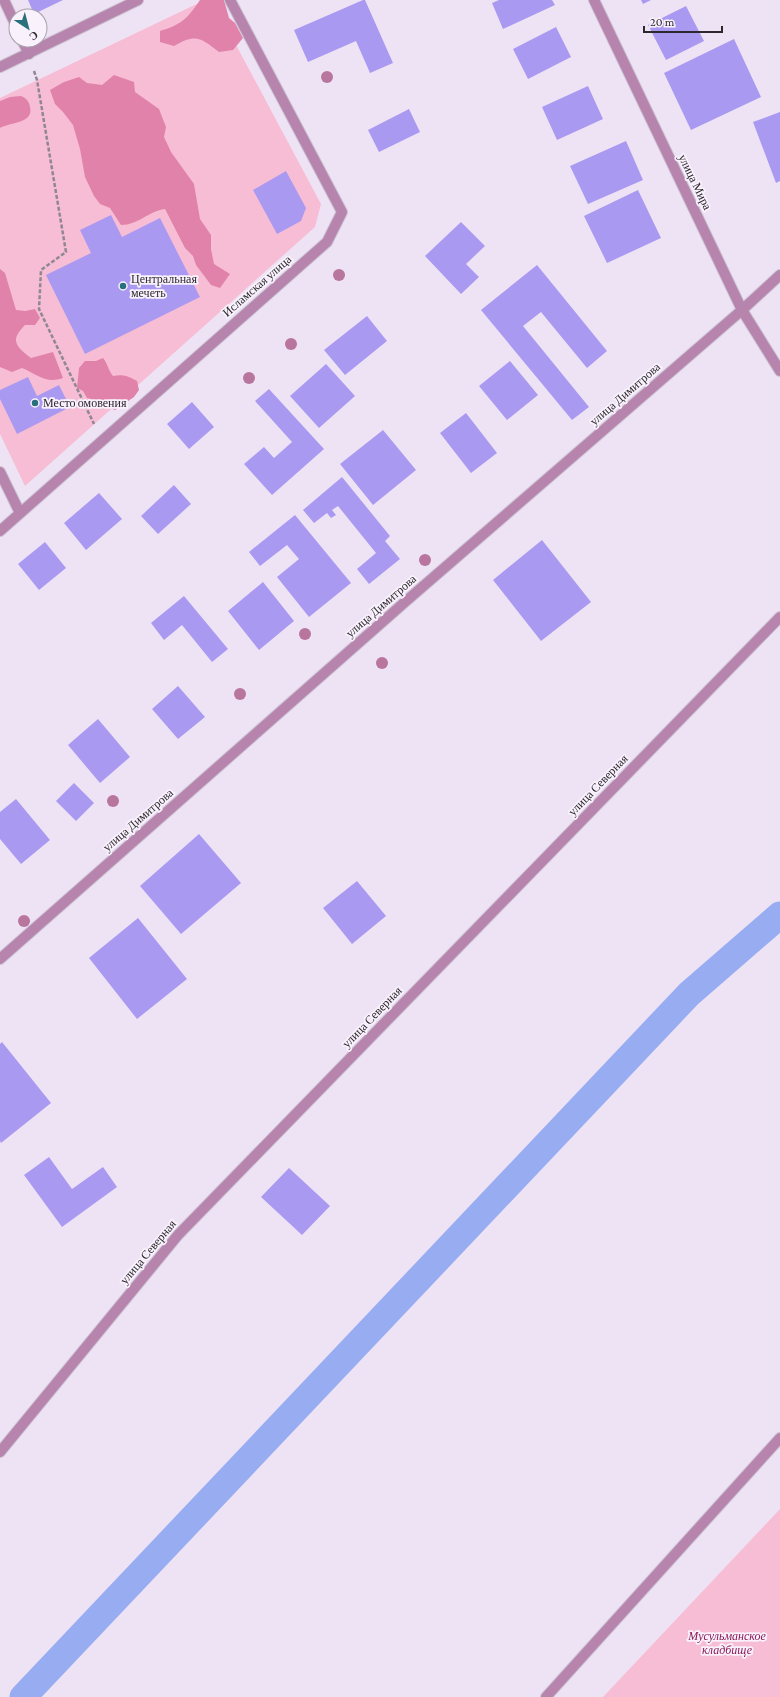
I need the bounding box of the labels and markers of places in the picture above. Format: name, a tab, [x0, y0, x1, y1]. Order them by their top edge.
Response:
place label: Центральная мечеть	[131, 272, 197, 300]
marker: Центральная мечеть	[118, 281, 128, 291]
place label: Место омовения	[43, 396, 127, 410]
marker: Место омовения	[30, 398, 40, 408]

